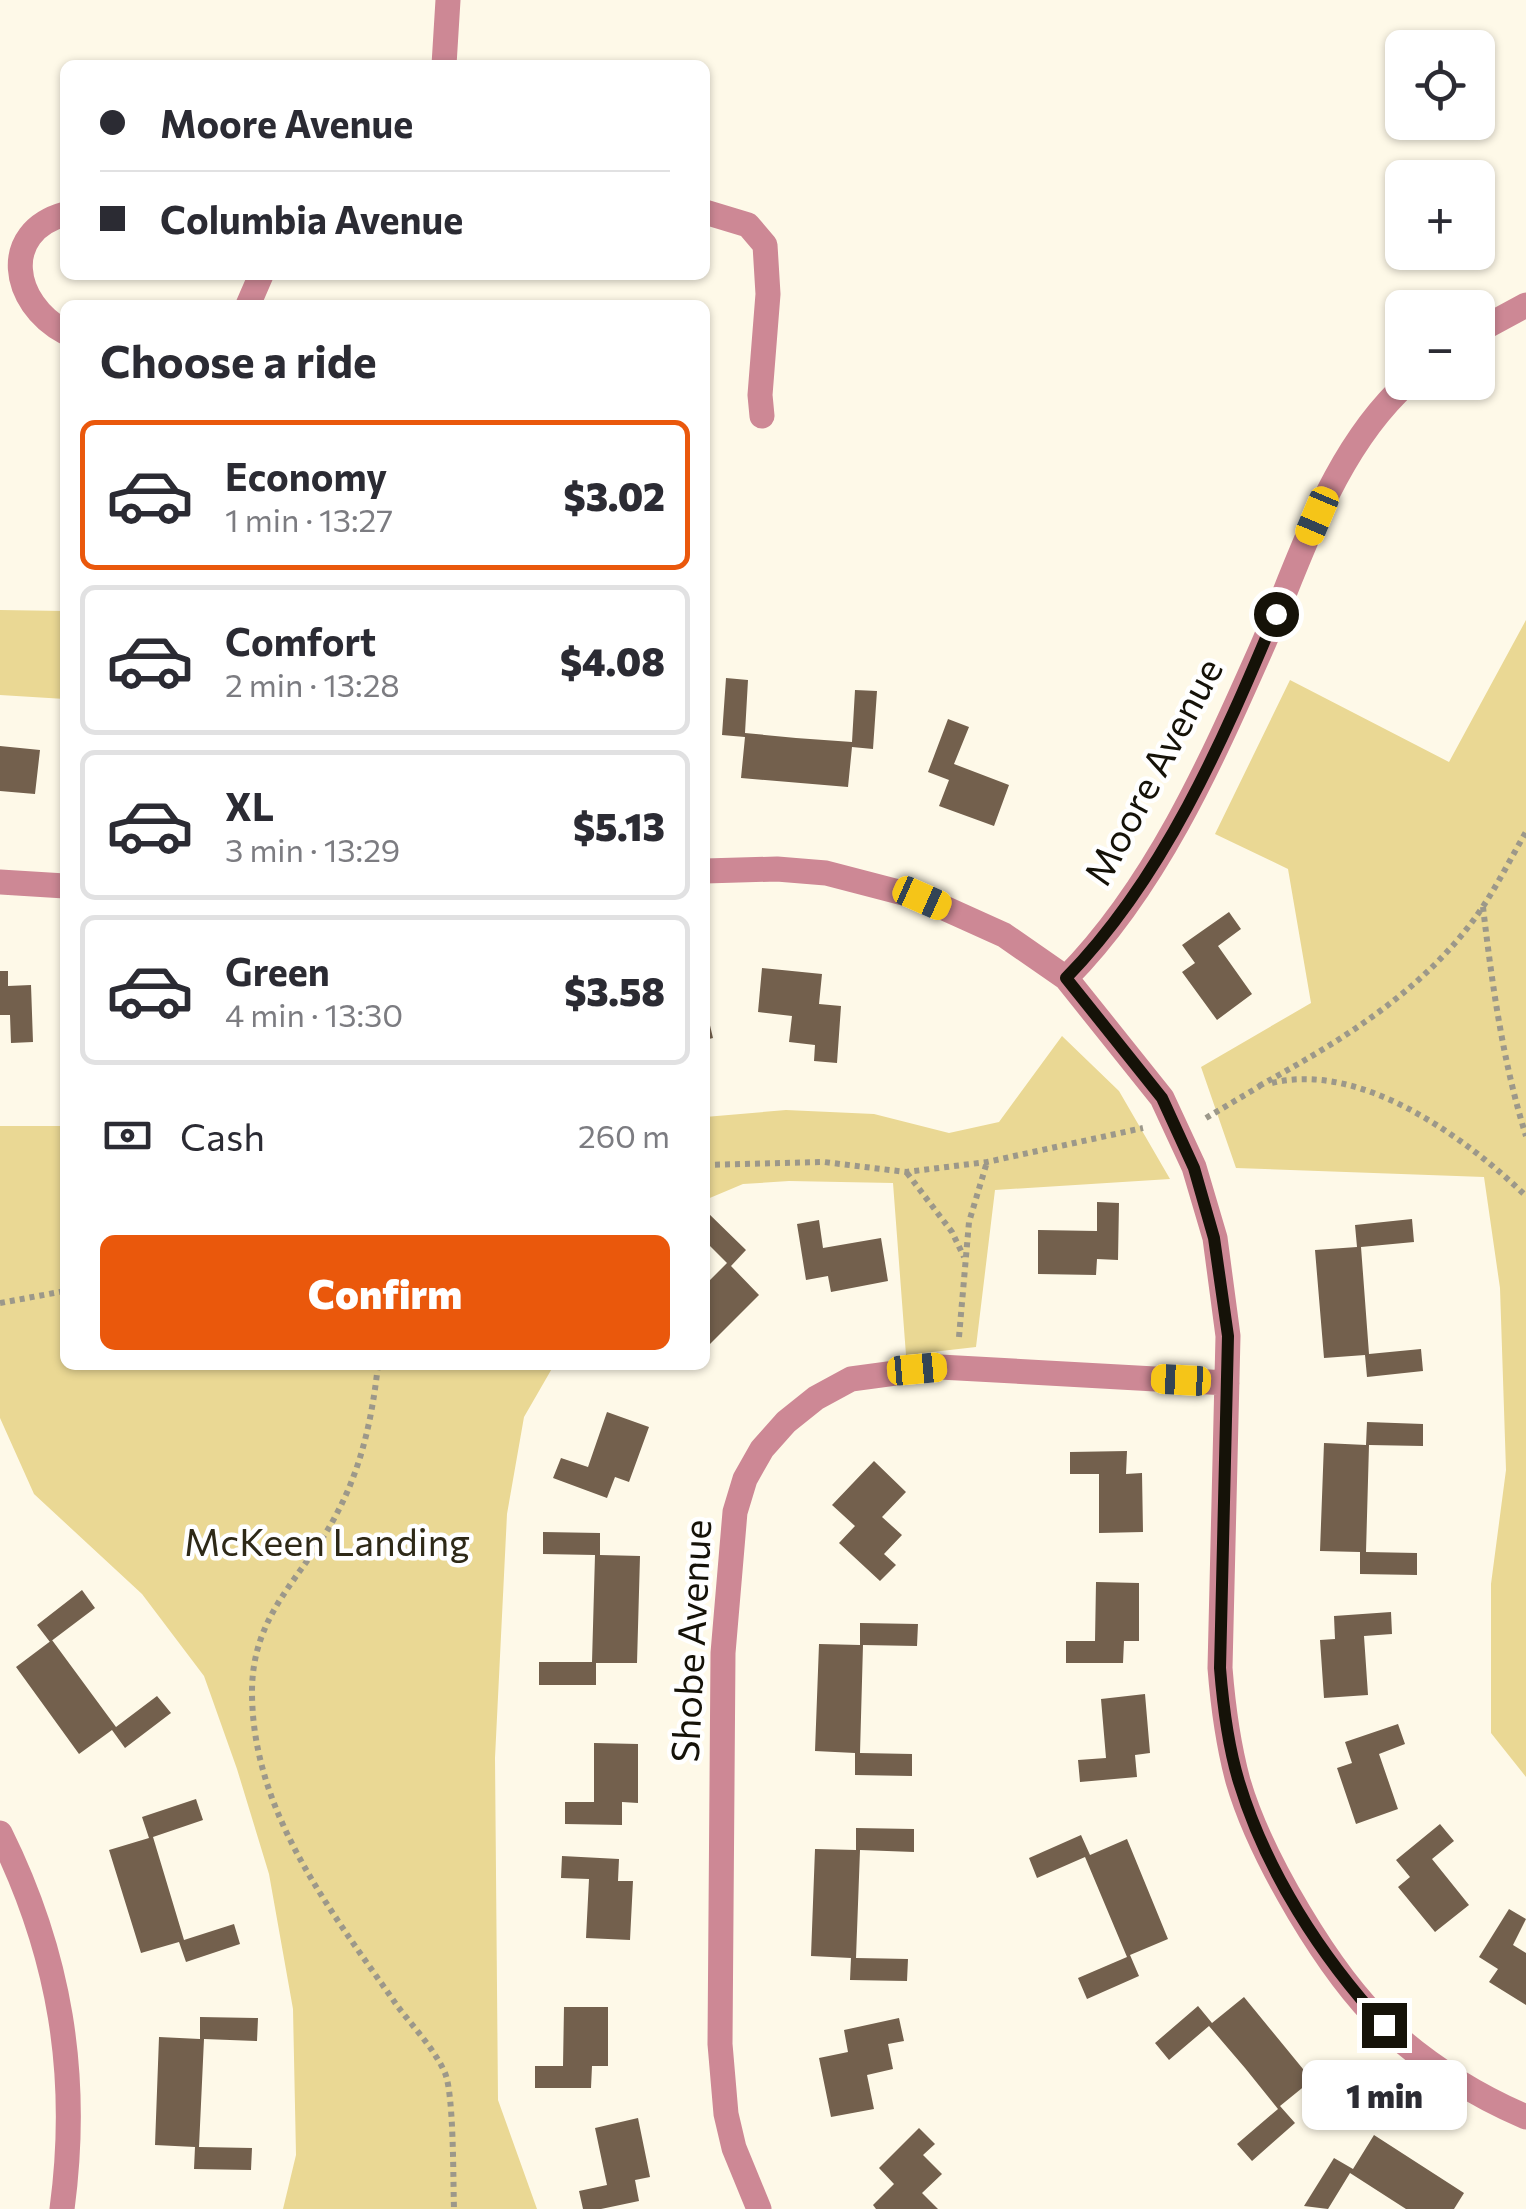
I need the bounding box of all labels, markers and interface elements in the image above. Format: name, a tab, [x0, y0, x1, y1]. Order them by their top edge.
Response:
map controls	[1385, 30, 1495, 400]
button: locate	[1385, 30, 1495, 140]
text: Moore Avenue	[160, 99, 413, 146]
button: +	[1385, 160, 1495, 270]
text: Columbia Avenue	[160, 195, 463, 242]
button: −	[1385, 290, 1495, 400]
text: Choose a ride	[100, 332, 377, 387]
icon: car	[105, 450, 195, 540]
text: Economy	[225, 452, 387, 499]
text: $3.02	[564, 472, 665, 519]
car	[1291, 483, 1343, 549]
text: 1 min · 13:27	[225, 499, 393, 539]
route start	[1254, 592, 1299, 637]
icon: car	[105, 615, 195, 705]
text: Comfort	[225, 617, 376, 664]
text: $4.08	[560, 637, 665, 684]
street label: Moore Avenue	[1072, 649, 1231, 892]
text: 2 min · 13:28	[225, 664, 400, 704]
icon: car	[105, 780, 195, 870]
text: XL	[225, 782, 274, 829]
text: $5.13	[573, 802, 665, 849]
text: 3 min · 13:29	[225, 829, 400, 869]
car	[888, 872, 956, 924]
icon: car	[105, 945, 195, 1035]
text: Green	[225, 947, 330, 994]
text: $3.58	[564, 967, 665, 1014]
text: 4 min · 13:30	[225, 994, 403, 1034]
icon: cash	[100, 1108, 155, 1163]
text: Cash	[180, 1112, 265, 1159]
text: 260 m	[578, 1115, 670, 1155]
button: Confirm	[100, 1235, 670, 1350]
car	[886, 1351, 948, 1387]
car	[1150, 1363, 1212, 1397]
park label: McKeen Landing	[184, 1517, 470, 1564]
street label: Shobe Avenue	[660, 1518, 719, 1764]
route end	[1362, 2003, 1407, 2048]
callout: 1 min	[1302, 2060, 1466, 2130]
text: 1 min	[1346, 2075, 1423, 2115]

